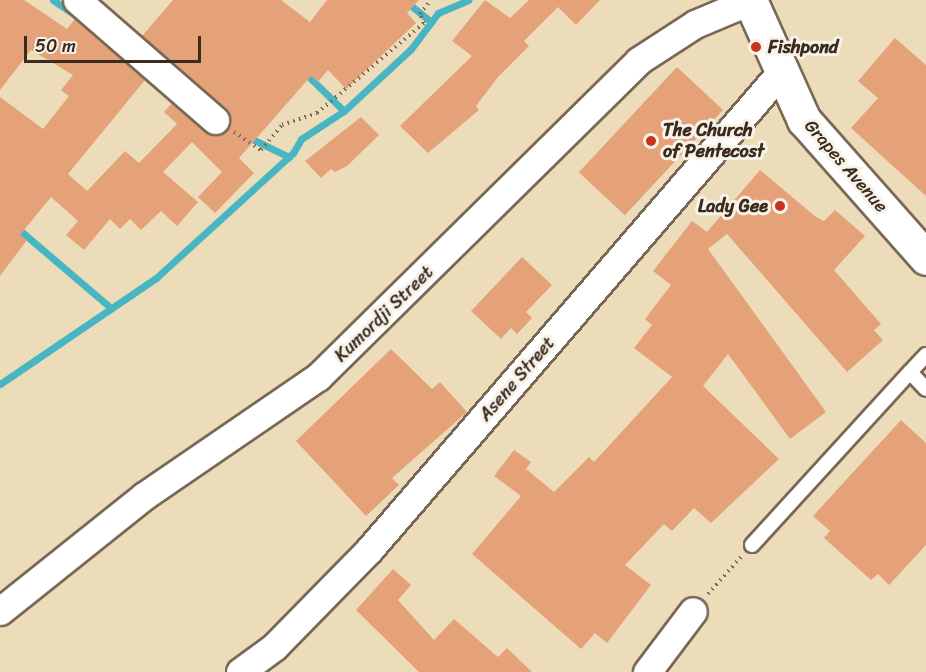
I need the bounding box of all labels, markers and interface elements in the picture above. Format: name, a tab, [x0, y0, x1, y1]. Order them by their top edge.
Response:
scale bar	[27, 24, 204, 62]
text: 50 m	[35, 30, 76, 62]
place label: Fishpond	[768, 36, 838, 58]
marker: Fishpond	[749, 40, 763, 54]
street label: Grapes Avenue	[800, 115, 892, 217]
place label: The Church of Pentecost	[663, 120, 766, 162]
marker: The Church of Pentecost	[644, 134, 658, 148]
place label: Lady Gee	[697, 195, 768, 217]
marker: Lady Gee	[773, 199, 787, 213]
street label: Kumordji Street	[330, 262, 438, 366]
street label: Asene Street	[474, 332, 560, 426]

